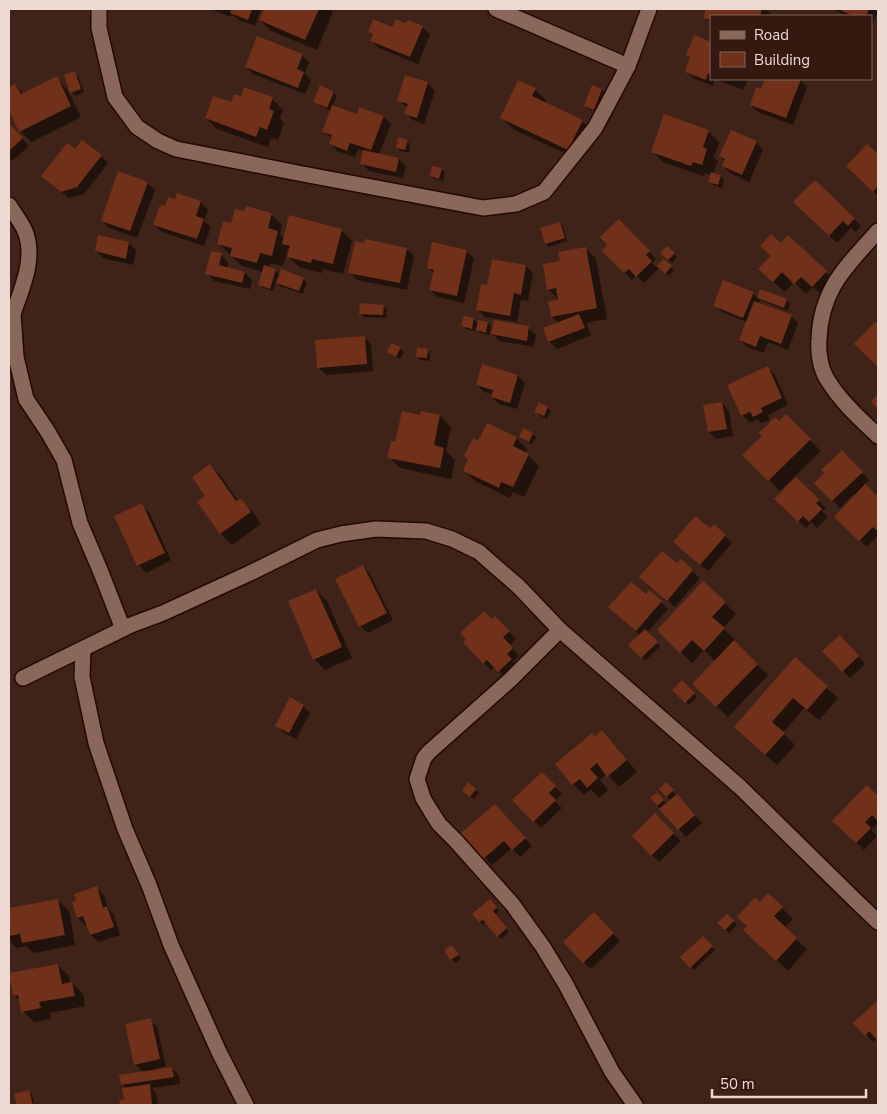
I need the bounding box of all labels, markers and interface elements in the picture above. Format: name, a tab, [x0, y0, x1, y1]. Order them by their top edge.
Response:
legend	[710, 15, 872, 80]
text: Road	[754, 25, 789, 45]
text: Building	[754, 50, 810, 70]
scale bar	[712, 1066, 866, 1098]
text: 50 m	[720, 1074, 755, 1094]

